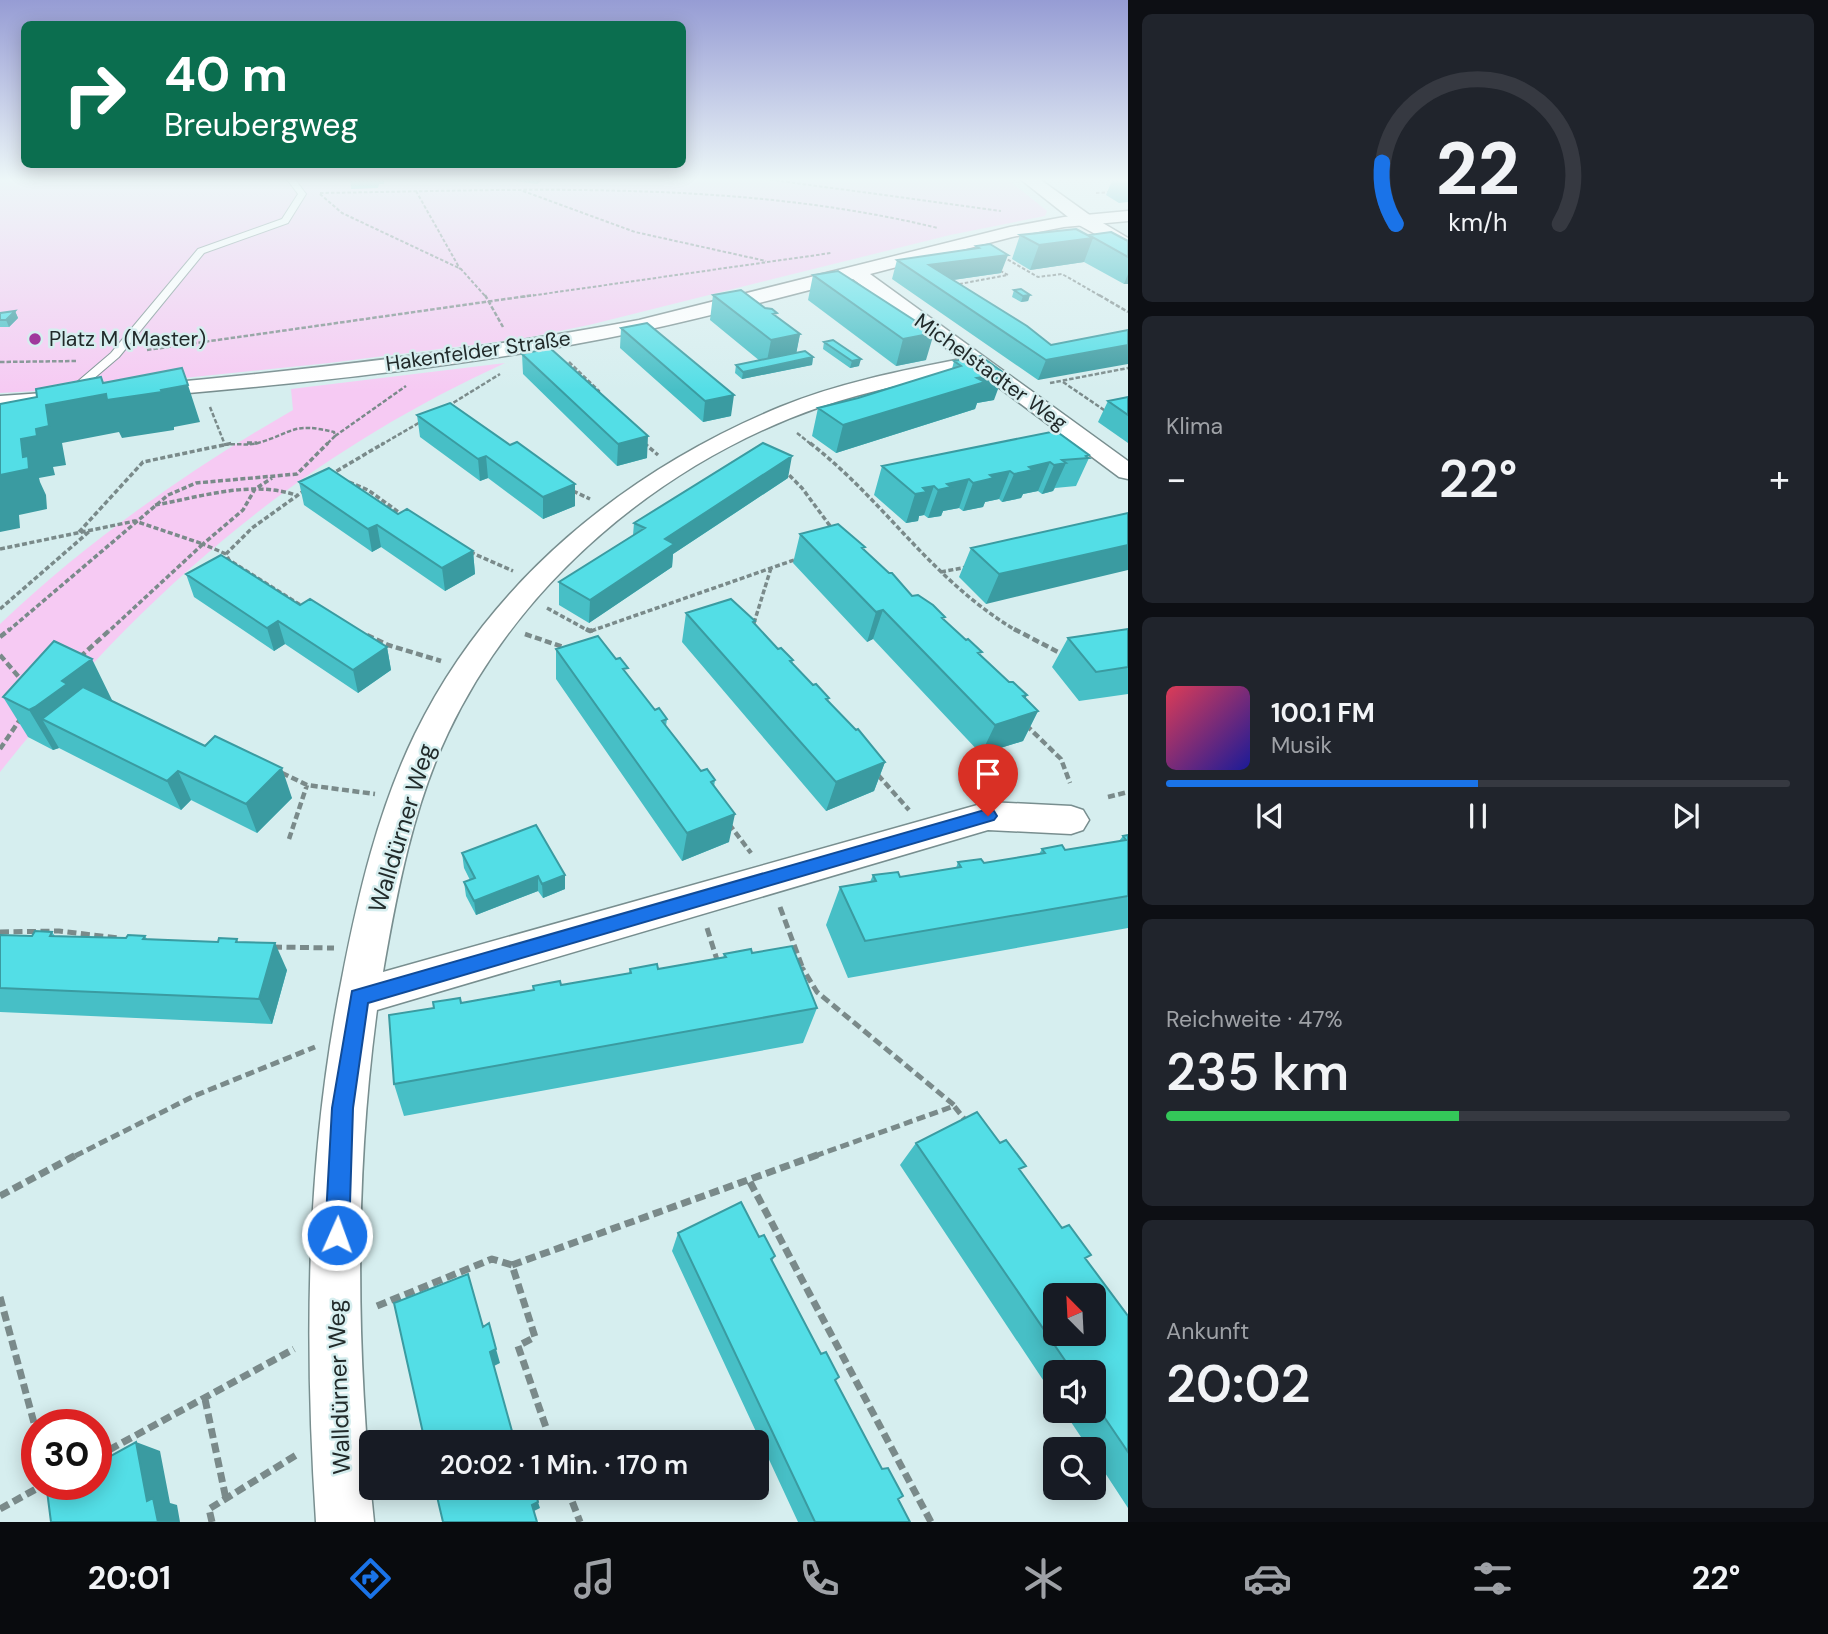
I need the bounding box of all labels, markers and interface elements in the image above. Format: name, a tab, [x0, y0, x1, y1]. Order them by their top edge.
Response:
text: 40 m	[164, 42, 288, 106]
icon: right	[49, 49, 140, 140]
text: Breubergweg	[164, 104, 358, 146]
text: 22	[1436, 122, 1520, 217]
text: km/h	[1448, 206, 1508, 239]
street label: Michelstadter Weg	[909, 307, 1073, 437]
street label: Hakenfelder Straße	[384, 324, 572, 378]
place label: Platz M (Master)	[49, 325, 206, 353]
marker: Platz M (Master)	[27, 331, 43, 347]
text: Klima	[1166, 411, 1223, 441]
text: 22°	[1439, 445, 1517, 513]
text: −	[1166, 454, 1187, 504]
text: +	[1769, 454, 1790, 504]
text: 100.1 FM	[1271, 696, 1375, 730]
text: Musik	[1271, 730, 1332, 760]
street label: Walldürner Weg	[361, 740, 442, 916]
pin	[958, 744, 1018, 816]
icon: arrive	[969, 755, 1007, 793]
icon: previous	[1251, 797, 1289, 835]
icon: pause	[1459, 797, 1497, 835]
icon: next	[1667, 797, 1705, 835]
text: Reichweite · 47%	[1166, 1004, 1343, 1034]
text: 235 km	[1166, 1038, 1349, 1106]
position arrow	[300, 1198, 374, 1272]
north arrow	[1043, 1283, 1106, 1346]
map controls	[1043, 1283, 1106, 1500]
street label: Walldürner Weg	[320, 1299, 357, 1475]
text: Ankunft	[1166, 1316, 1249, 1346]
text: 20:02	[1166, 1350, 1310, 1418]
button: sound	[1043, 1360, 1106, 1423]
speed limit sign: 30	[21, 1409, 112, 1500]
button: search	[1043, 1437, 1106, 1500]
text: 20:02 · 1 Min. · 170 m	[440, 1448, 688, 1482]
icon: directions	[346, 1554, 395, 1603]
icon: music	[570, 1554, 619, 1603]
icon: phone	[795, 1554, 844, 1603]
icon: climate	[1019, 1554, 1068, 1603]
icon: car	[1243, 1554, 1292, 1603]
icon: filters	[1468, 1554, 1517, 1603]
text: 20:01	[88, 1557, 171, 1599]
text: 22°	[1692, 1557, 1740, 1599]

